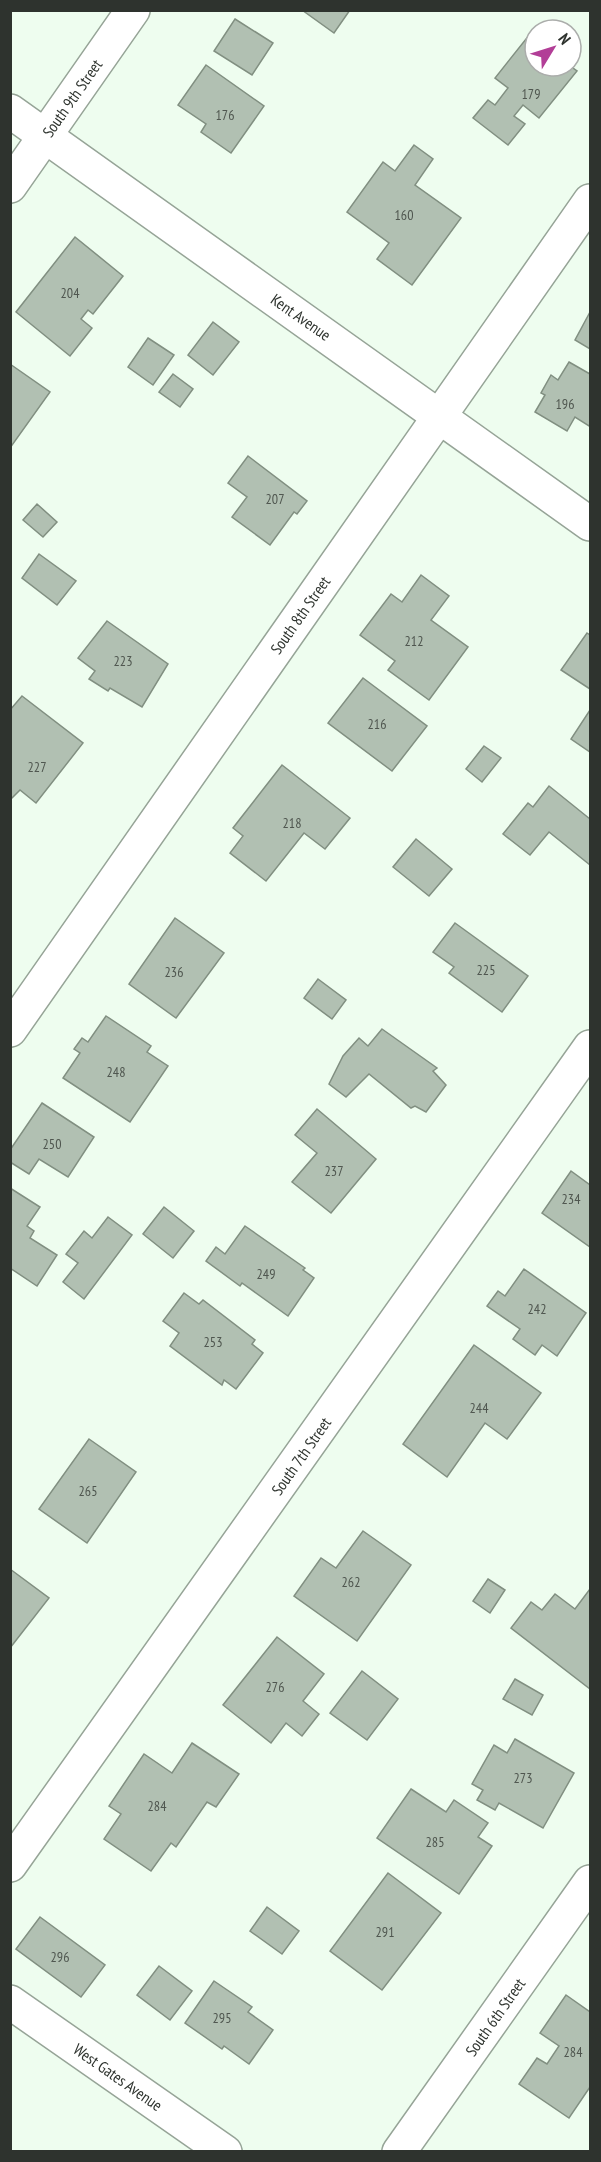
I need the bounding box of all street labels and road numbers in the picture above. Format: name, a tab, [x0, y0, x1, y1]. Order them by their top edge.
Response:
street label: South 9th Street	[38, 55, 107, 141]
street label: Kent Avenue	[267, 289, 335, 345]
street label: South 8th Street	[266, 572, 335, 658]
street label: South 7th Street	[267, 1413, 336, 1499]
street label: South 6th Street	[461, 1974, 530, 2060]
street label: West Gates Avenue	[70, 2039, 166, 2115]

